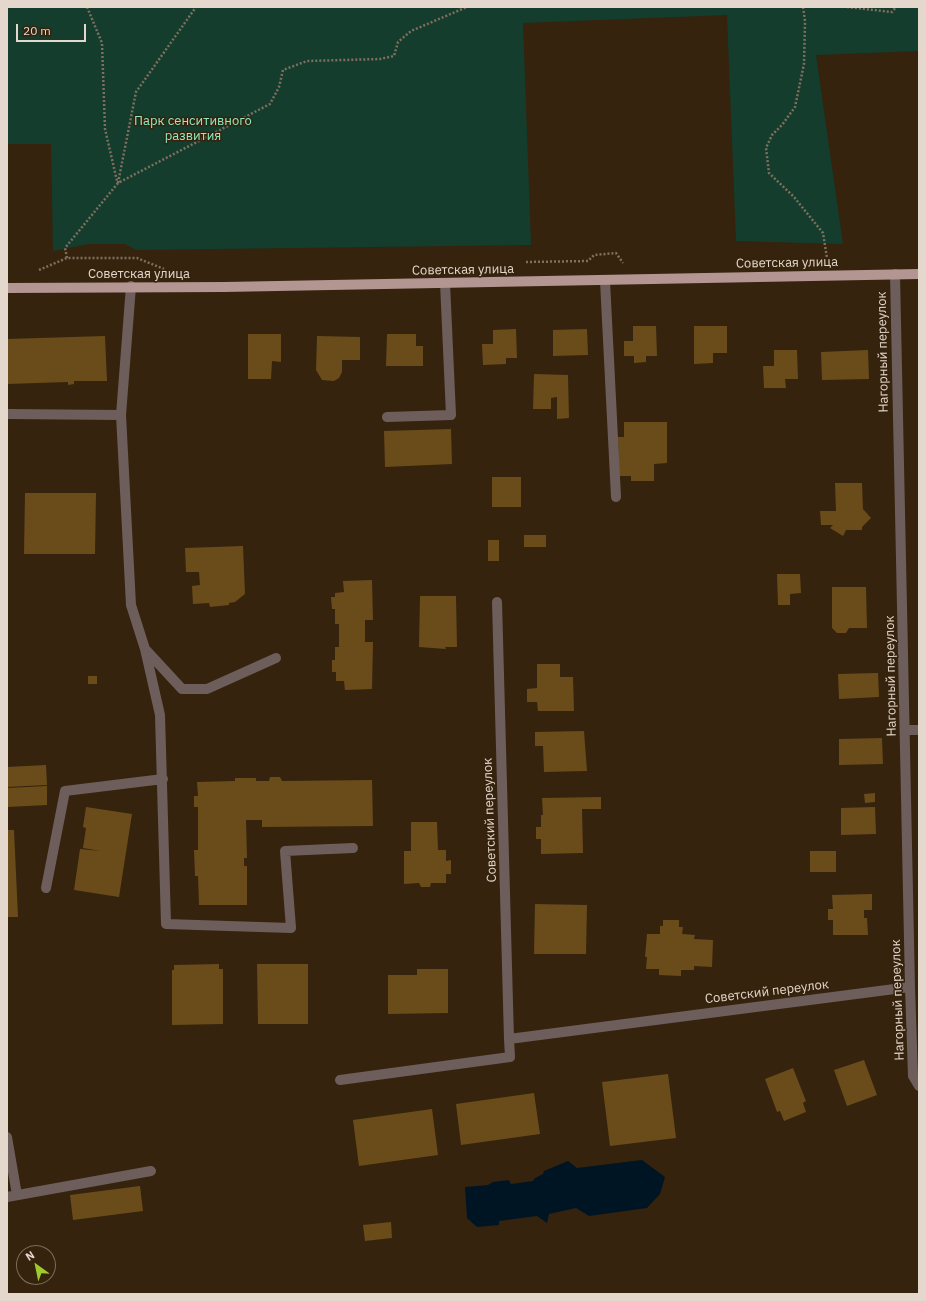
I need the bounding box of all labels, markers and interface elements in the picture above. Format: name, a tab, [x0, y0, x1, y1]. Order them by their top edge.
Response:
scale bar	[18, 16, 88, 42]
text: 20 m	[23, 23, 51, 38]
park label: Парк сенситивного развития	[134, 113, 252, 144]
street label: Советская улица	[736, 254, 838, 272]
street label: Советская улица	[412, 261, 514, 279]
street label: Советская улица	[88, 266, 190, 282]
street label: Нагорный переулок	[874, 291, 892, 413]
street label: Нагорный переулок	[882, 615, 900, 737]
street label: Советский переулок	[480, 757, 500, 883]
street label: Нагорный переулок	[888, 939, 908, 1061]
street label: Советский переулок	[704, 977, 830, 1007]
north arrow	[16, 1245, 56, 1285]
text: N	[23, 1248, 37, 1264]

